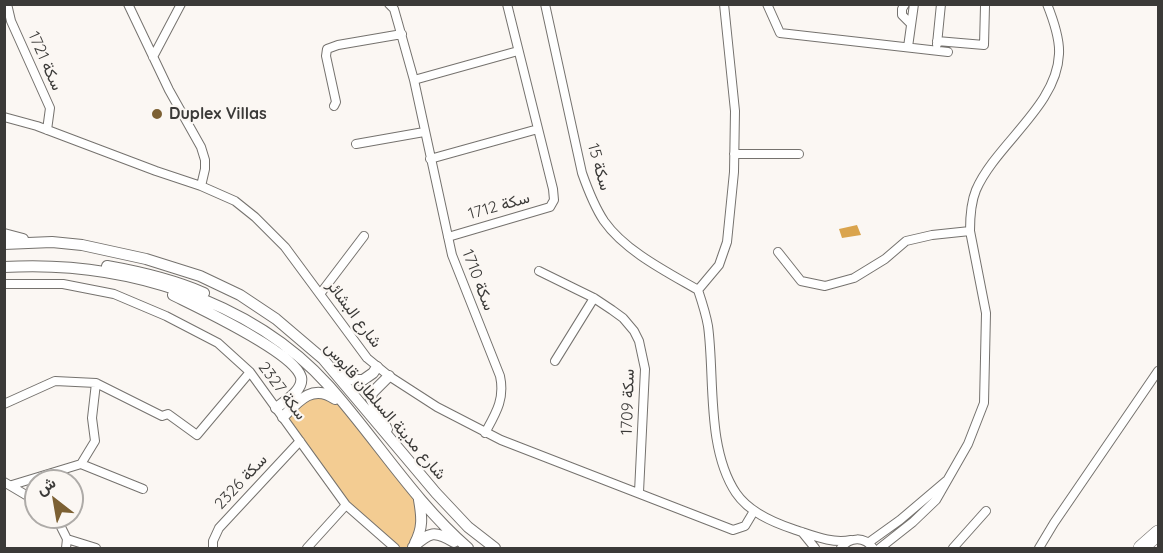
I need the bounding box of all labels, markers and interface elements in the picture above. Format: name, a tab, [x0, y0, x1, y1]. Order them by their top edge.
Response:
street label: سكة 1721	[24, 29, 66, 93]
place label: Duplex Villas	[169, 104, 267, 124]
marker: Duplex Villas	[150, 107, 164, 121]
street label: سكة 15	[583, 141, 615, 193]
street label: سكة 1712	[466, 188, 532, 224]
street label: سكة 1710	[458, 247, 498, 313]
street label: شارع البشائر	[323, 277, 385, 351]
street label: شارع مدينة السلطان قابوس	[320, 338, 450, 484]
street label: سكة 2327	[254, 358, 310, 424]
street label: سكة 1709	[617, 369, 639, 435]
street label: سكة 2326	[211, 451, 271, 513]
north arrow	[24, 469, 84, 529]
text: ش	[32, 472, 59, 499]

